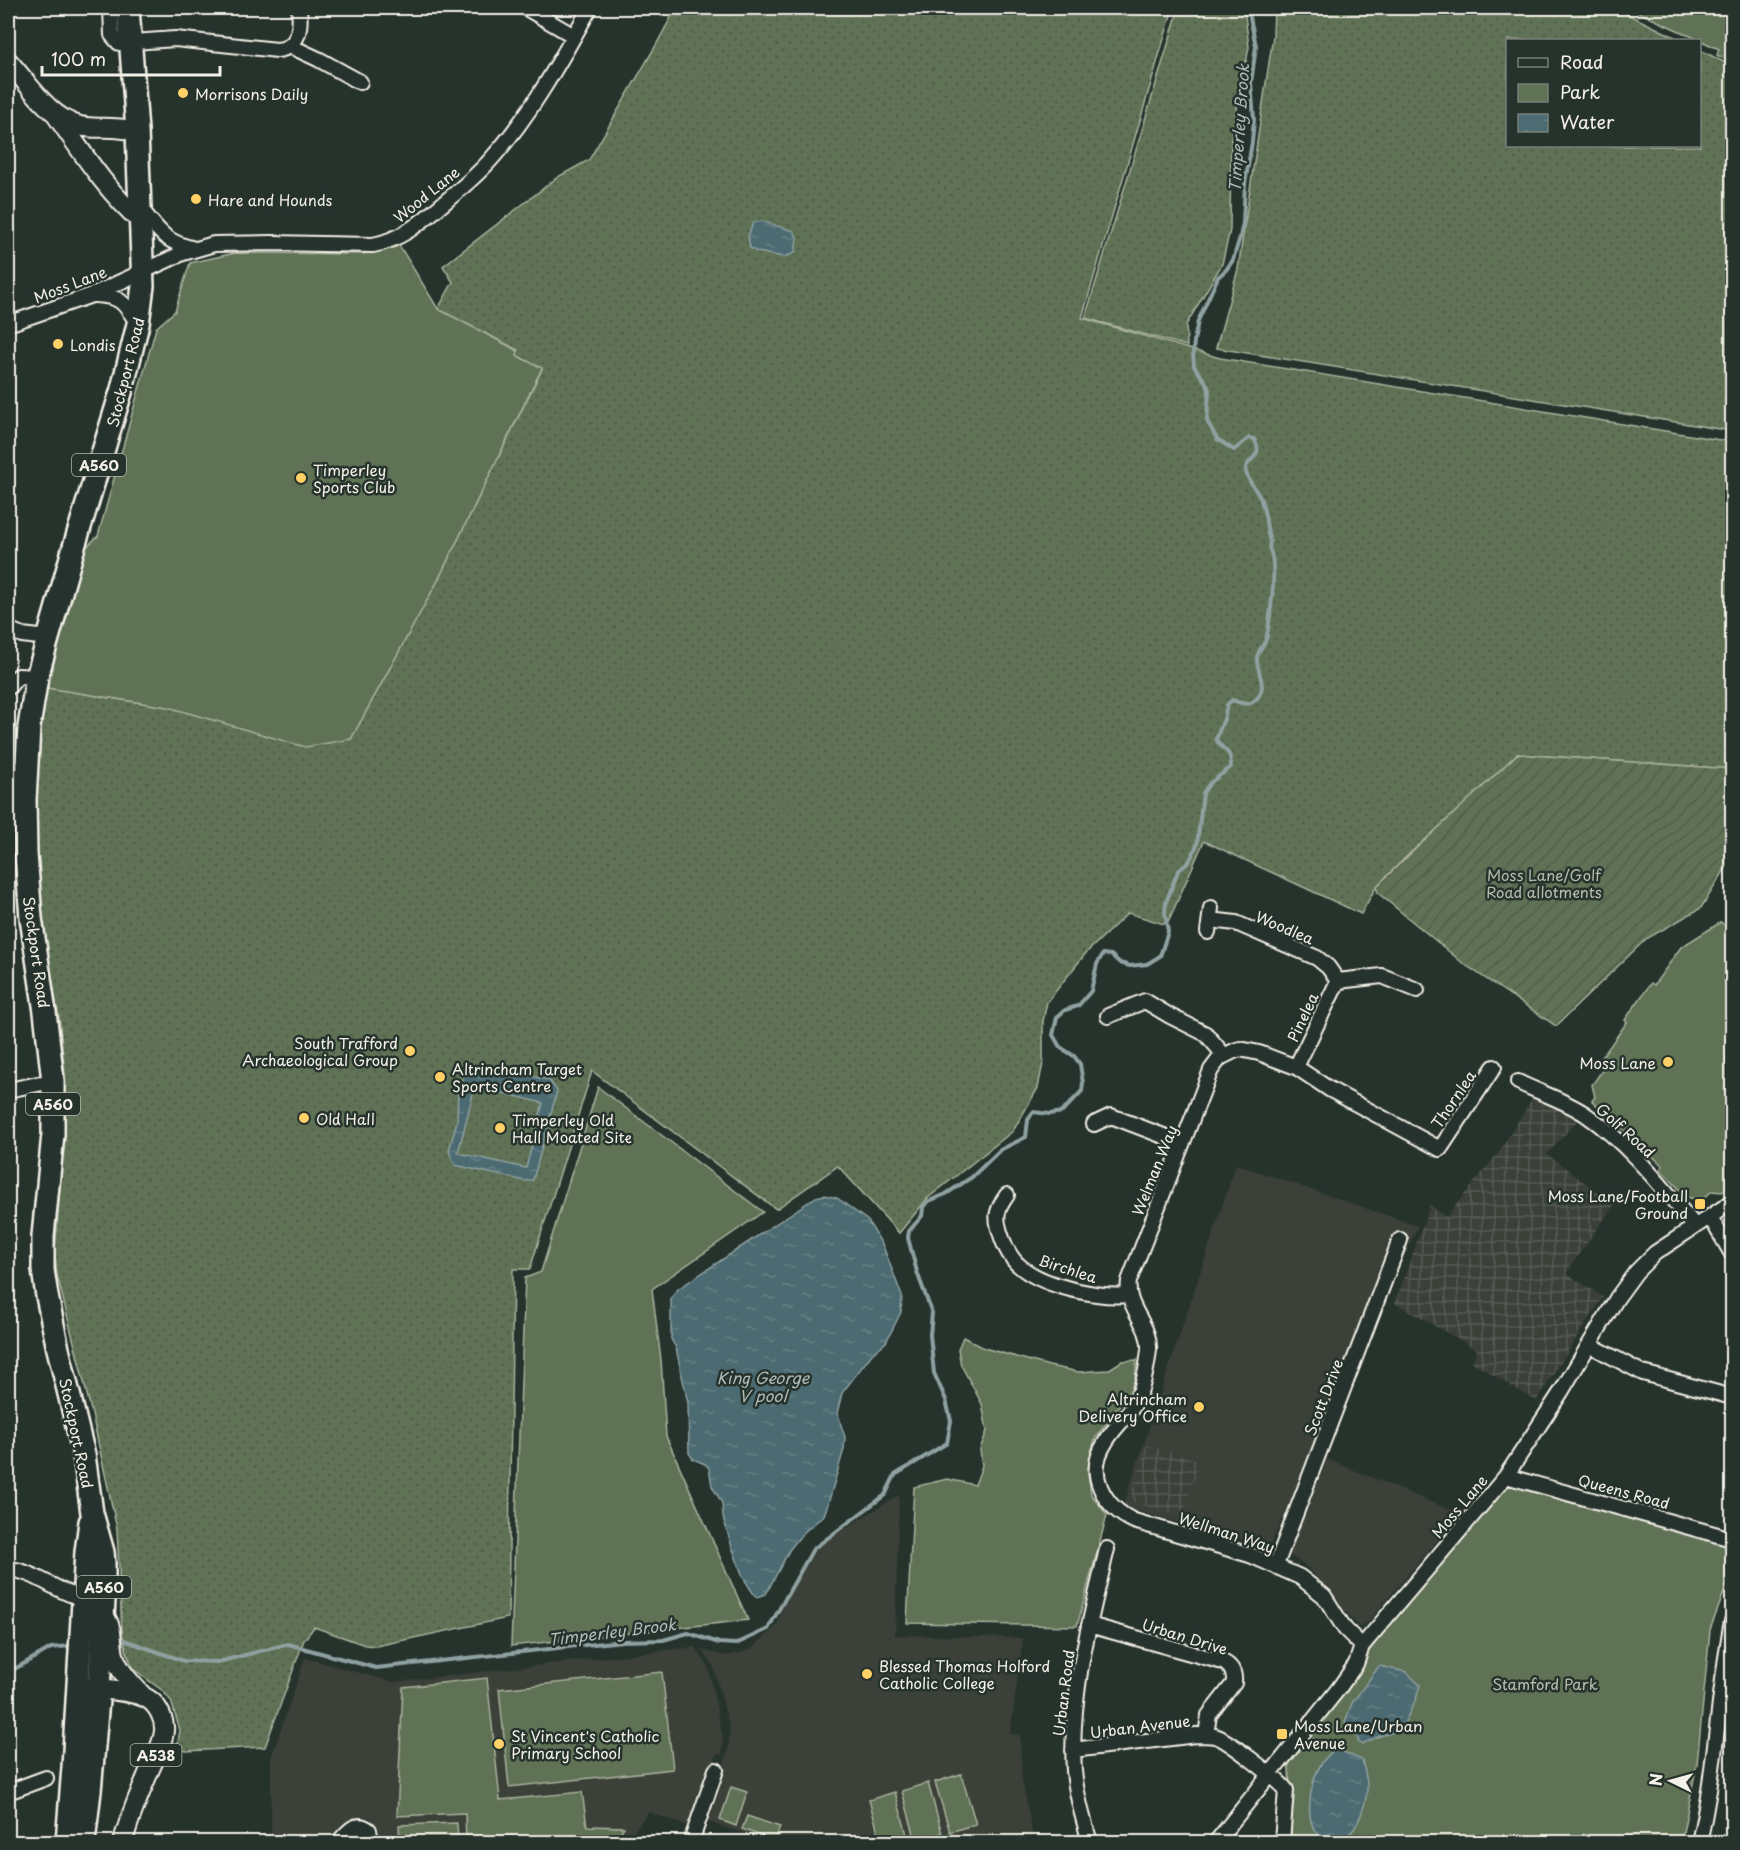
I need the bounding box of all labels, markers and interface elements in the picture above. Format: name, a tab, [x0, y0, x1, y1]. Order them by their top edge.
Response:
scale bar	[42, 39, 220, 77]
legend	[1506, 39, 1701, 147]
text: 100 m	[51, 45, 106, 72]
text: Road	[1560, 48, 1604, 75]
water label: Timperley Brook	[1222, 62, 1255, 193]
text: Park	[1560, 78, 1600, 105]
place label: Morrisons Daily	[195, 82, 308, 105]
marker: Morrisons Daily	[176, 86, 190, 100]
text: Water	[1560, 108, 1615, 135]
street label: Wood Lane	[388, 160, 464, 228]
place label: Hare and Hounds	[208, 188, 333, 211]
marker: Hare and Hounds	[189, 192, 203, 206]
street label: Moss Lane	[30, 260, 110, 308]
street label: Stockport Road	[100, 315, 150, 429]
place label: Londis	[70, 333, 116, 356]
marker: Londis	[51, 337, 65, 351]
road number: A560	[72, 454, 126, 476]
place label: Timperley Sports Club	[313, 458, 395, 498]
marker: Timperley Sports Club	[294, 471, 308, 485]
park label: Moss Lane/Golf Road allotments	[1486, 863, 1602, 903]
street label: Stockport Road	[18, 895, 56, 1009]
street label: Woodlea	[1252, 904, 1318, 950]
street label: Pinelea	[1281, 988, 1324, 1045]
place label: South Trafford Archaeological Group	[242, 1031, 398, 1071]
marker: South Trafford Archaeological Group	[403, 1044, 417, 1058]
place label: Moss Lane	[1579, 1051, 1656, 1074]
marker: Moss Lane	[1661, 1055, 1675, 1069]
place label: Altrincham Target Sports Centre	[452, 1057, 582, 1097]
street label: Thornlea	[1425, 1065, 1481, 1133]
marker: Altrincham Target Sports Centre	[433, 1070, 447, 1084]
road number: A560	[26, 1093, 80, 1115]
street label: Golf Road	[1591, 1097, 1661, 1163]
place label: Old Hall	[316, 1107, 375, 1130]
place label: Timperley Old Hall Moated Site	[512, 1108, 632, 1148]
marker: Old Hall	[297, 1111, 311, 1125]
marker: Timperley Old Hall Moated Site	[493, 1121, 507, 1135]
street label: Welman Way	[1125, 1121, 1183, 1219]
place label: Moss Lane/Football Ground	[1548, 1184, 1688, 1224]
marker: Moss Lane/Football Ground	[1693, 1197, 1707, 1211]
street label: Birchlea	[1036, 1248, 1101, 1288]
street label: Scott Drive	[1298, 1355, 1348, 1439]
water label: King George V pool	[717, 1365, 811, 1407]
street label: Stockport Road	[54, 1376, 100, 1490]
place label: Altrincham Delivery Office	[1078, 1387, 1187, 1427]
marker: Altrincham Delivery Office	[1192, 1400, 1206, 1414]
street label: Queens Road	[1576, 1468, 1672, 1514]
street label: Moss Lane	[1426, 1469, 1492, 1543]
street label: Wellman Way	[1176, 1506, 1278, 1558]
road number: A560	[77, 1576, 131, 1598]
water label: Timperley Brook	[547, 1611, 678, 1651]
street label: Urban Drive	[1139, 1612, 1231, 1660]
street label: Urban Road	[1046, 1648, 1080, 1738]
place label: Blessed Thomas Holford Catholic College	[879, 1654, 1050, 1694]
marker: Blessed Thomas Holford Catholic College	[860, 1667, 874, 1681]
park label: Stamford Park	[1492, 1672, 1598, 1695]
street label: Urban Avenue	[1089, 1708, 1191, 1744]
place label: Moss Lane/Urban Avenue	[1294, 1714, 1422, 1754]
place label: St Vincent's Catholic Primary School	[511, 1724, 660, 1764]
marker: Moss Lane/Urban Avenue	[1275, 1727, 1289, 1741]
marker: St Vincent's Catholic Primary School	[492, 1737, 506, 1751]
road number: A538	[130, 1744, 182, 1766]
north arrow	[1641, 1751, 1701, 1811]
text: N	[1643, 1772, 1668, 1787]

